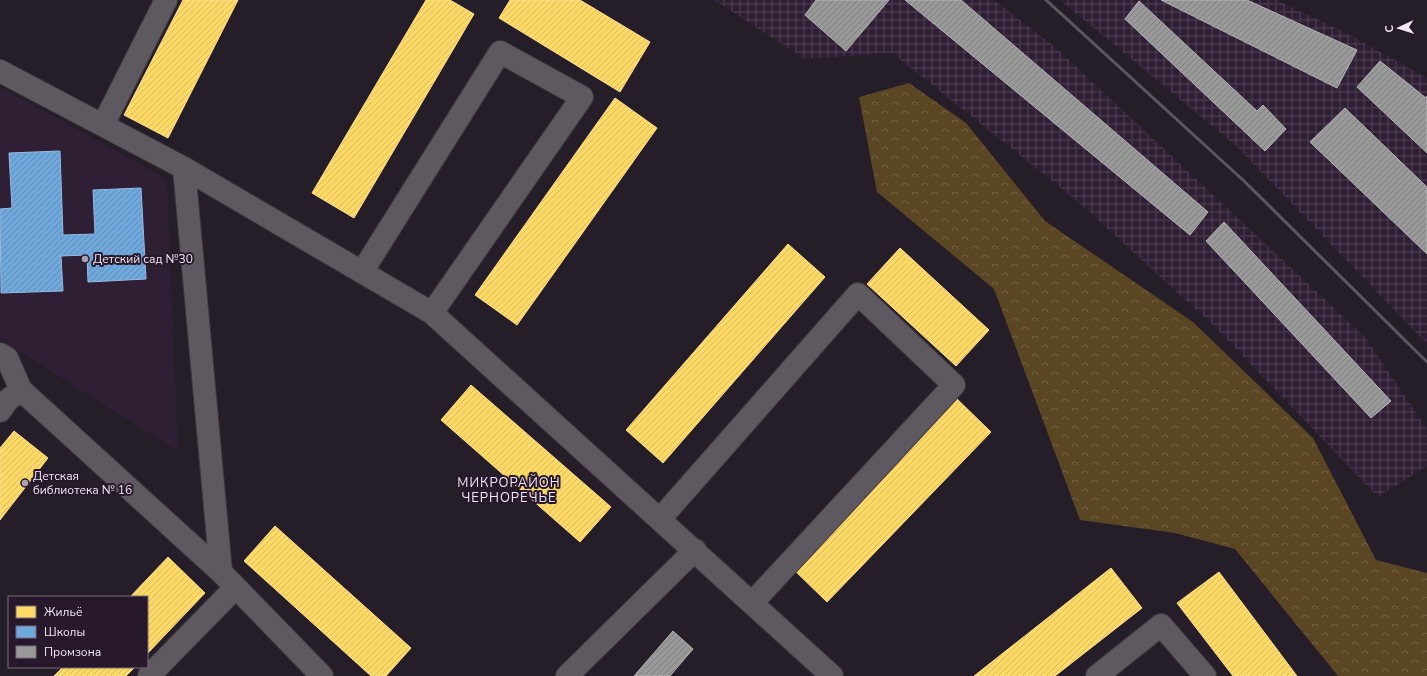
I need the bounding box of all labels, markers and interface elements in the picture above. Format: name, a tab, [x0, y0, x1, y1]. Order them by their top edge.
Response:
north arrow	[1379, 8, 1419, 48]
text: С	[1382, 24, 1397, 33]
place label: Детский сад №30	[93, 251, 193, 267]
marker: Детский сад №30	[80, 254, 90, 264]
place label: Детская библиотека № 16	[33, 468, 132, 498]
district label: МИКРОРАЙОН ЧЕРНОРЕЧЬЕ	[457, 473, 561, 507]
marker: Детская библиотека № 16	[20, 478, 30, 488]
legend	[8, 596, 148, 668]
text: Жильё	[44, 604, 82, 620]
text: Школы	[44, 624, 85, 640]
text: Промзона	[44, 644, 101, 660]

